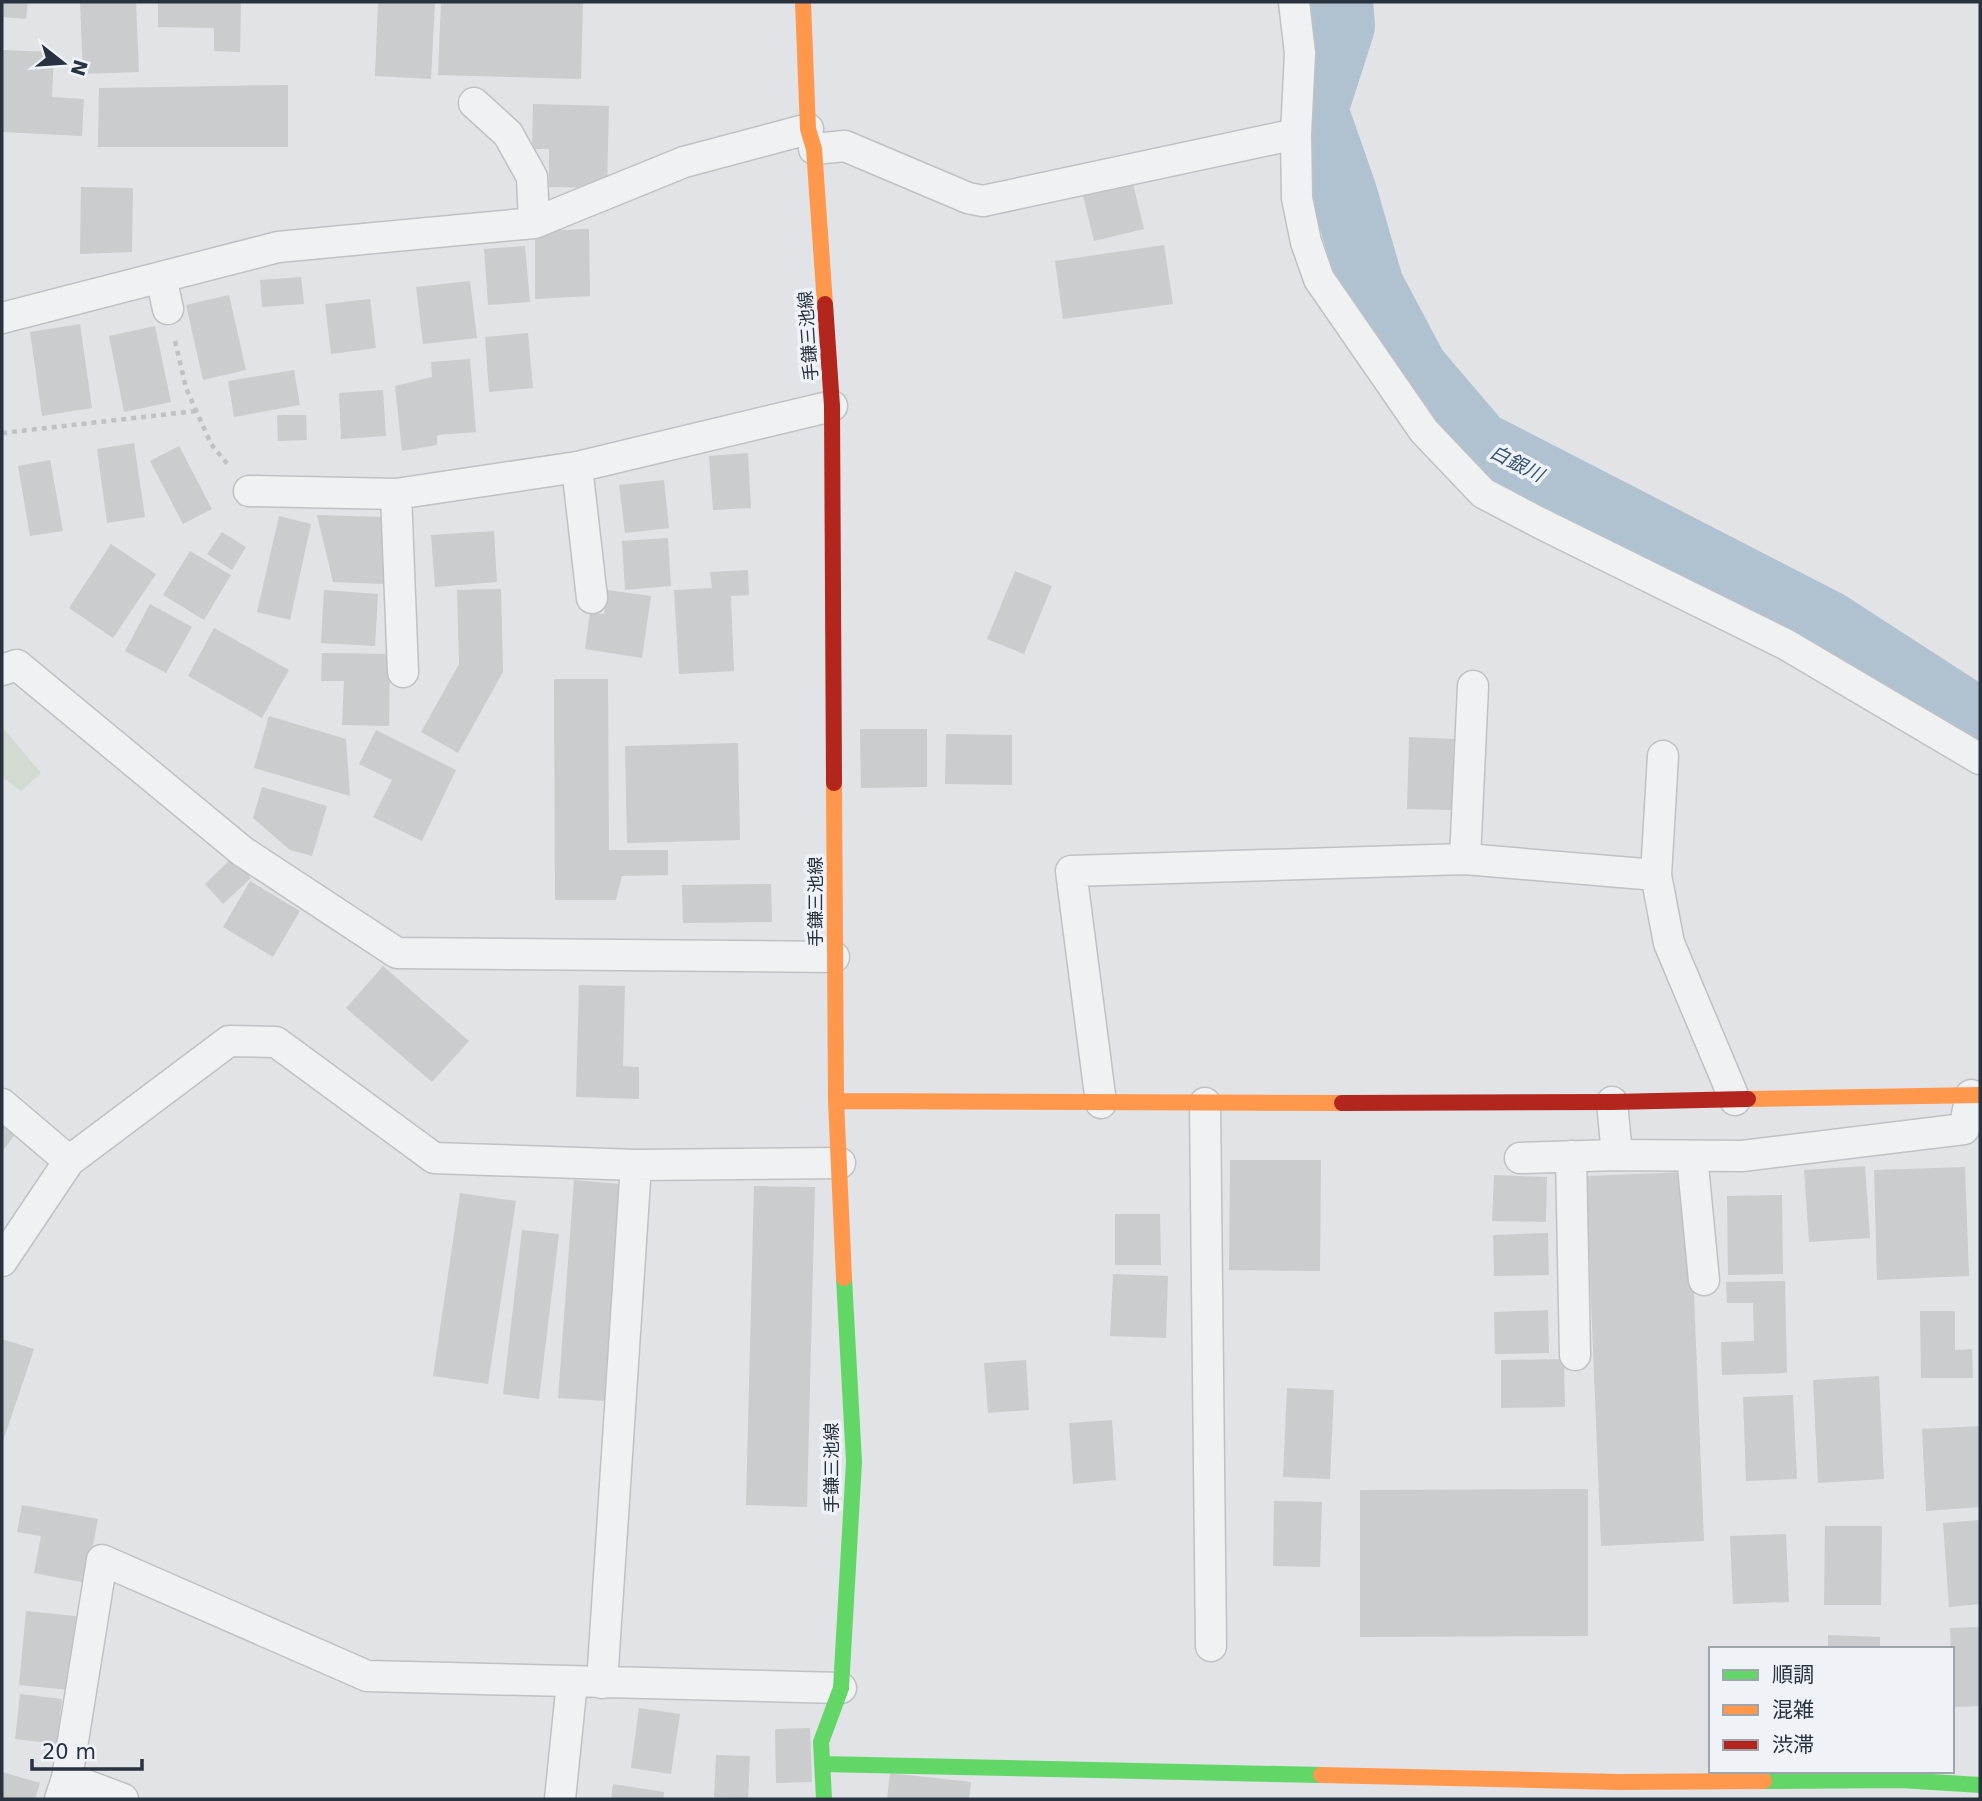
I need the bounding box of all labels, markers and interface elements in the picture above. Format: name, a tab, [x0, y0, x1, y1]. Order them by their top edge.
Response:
north arrow	[28, 28, 98, 98]
text: N	[66, 57, 92, 79]
street label: 手鎌三池線	[794, 290, 822, 382]
water label: 白銀川	[1487, 440, 1549, 487]
street label: 手鎌三池線	[805, 857, 826, 947]
street label: 手鎌三池線	[821, 1423, 842, 1513]
legend	[1709, 1647, 1954, 1773]
text: 順調	[1772, 1663, 1814, 1687]
text: 混雑	[1772, 1698, 1814, 1722]
scale bar	[32, 1728, 142, 1772]
text: 渋滞	[1772, 1733, 1814, 1757]
text: 20 m	[42, 1740, 96, 1764]

